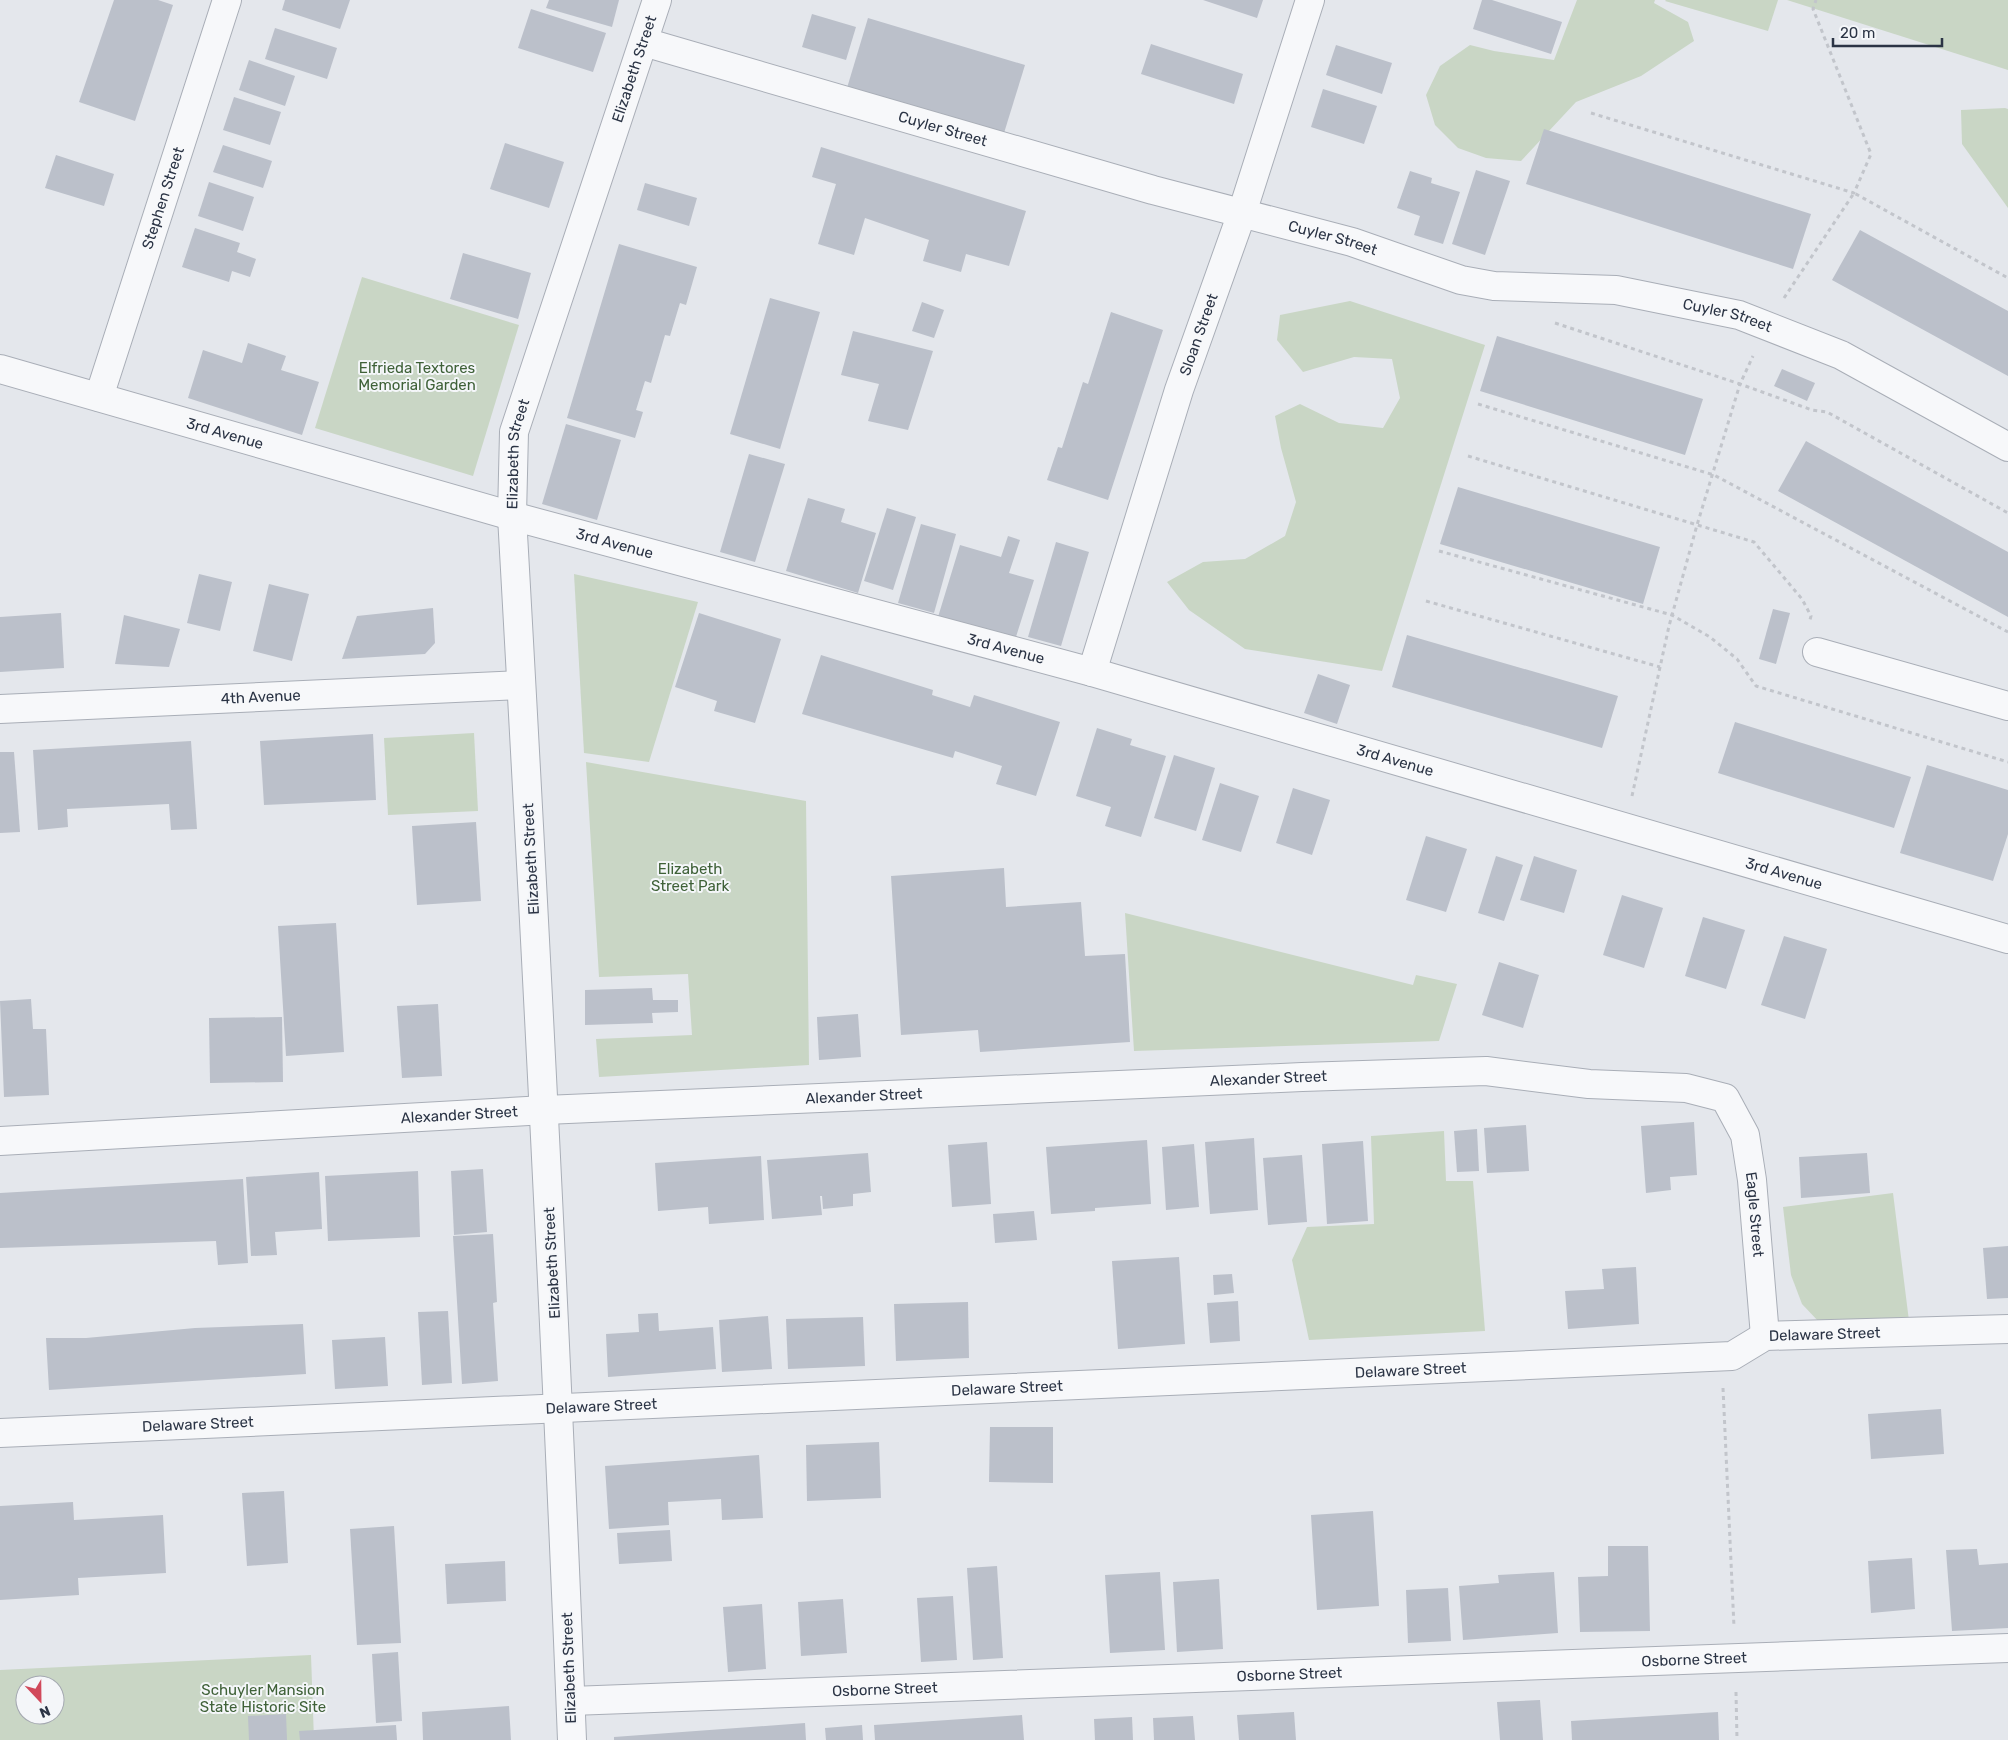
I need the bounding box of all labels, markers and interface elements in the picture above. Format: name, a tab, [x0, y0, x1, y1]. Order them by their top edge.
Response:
street label: Elizabeth Street	[608, 13, 660, 125]
scale bar	[1833, 15, 1942, 47]
text: 20 m	[1840, 24, 1875, 42]
street label: Cuyler Street	[896, 107, 989, 150]
street label: Stephen Street	[138, 145, 188, 251]
street label: Cuyler Street	[1286, 217, 1380, 259]
street label: Sloan Street	[1176, 291, 1222, 378]
street label: Cuyler Street	[1681, 295, 1775, 336]
park label: Elfrieda Textores Memorial Garden	[358, 359, 476, 394]
street label: Elizabeth Street	[503, 396, 533, 510]
street label: 3rd Avenue	[184, 414, 266, 453]
street label: 3rd Avenue	[574, 525, 655, 563]
street label: 3rd Avenue	[965, 630, 1046, 668]
street label: 4th Avenue	[220, 686, 301, 708]
street label: 3rd Avenue	[1354, 741, 1436, 780]
street label: Elizabeth Street	[519, 803, 543, 915]
street label: 3rd Avenue	[1743, 854, 1825, 893]
park label: Elizabeth Street Park	[651, 860, 729, 895]
street label: Alexander Street	[1210, 1067, 1327, 1090]
street label: Alexander Street	[805, 1085, 923, 1108]
street label: Alexander Street	[400, 1103, 518, 1127]
street label: Eagle Street	[1742, 1170, 1767, 1258]
street label: Elizabeth Street	[540, 1207, 564, 1319]
street label: Delaware Street	[1769, 1324, 1881, 1345]
street label: Delaware Street	[1354, 1359, 1467, 1382]
street label: Delaware Street	[951, 1377, 1063, 1400]
street label: Delaware Street	[545, 1395, 658, 1418]
street label: Delaware Street	[142, 1413, 254, 1436]
street label: Elizabeth Street	[558, 1612, 580, 1724]
street label: Osborne Street	[1641, 1649, 1748, 1671]
street label: Osborne Street	[1236, 1664, 1343, 1685]
north arrow	[15, 1675, 65, 1725]
street label: Osborne Street	[832, 1678, 938, 1700]
park label: Schuyler Mansion State Historic Site	[200, 1681, 326, 1716]
text: N	[37, 1702, 53, 1721]

